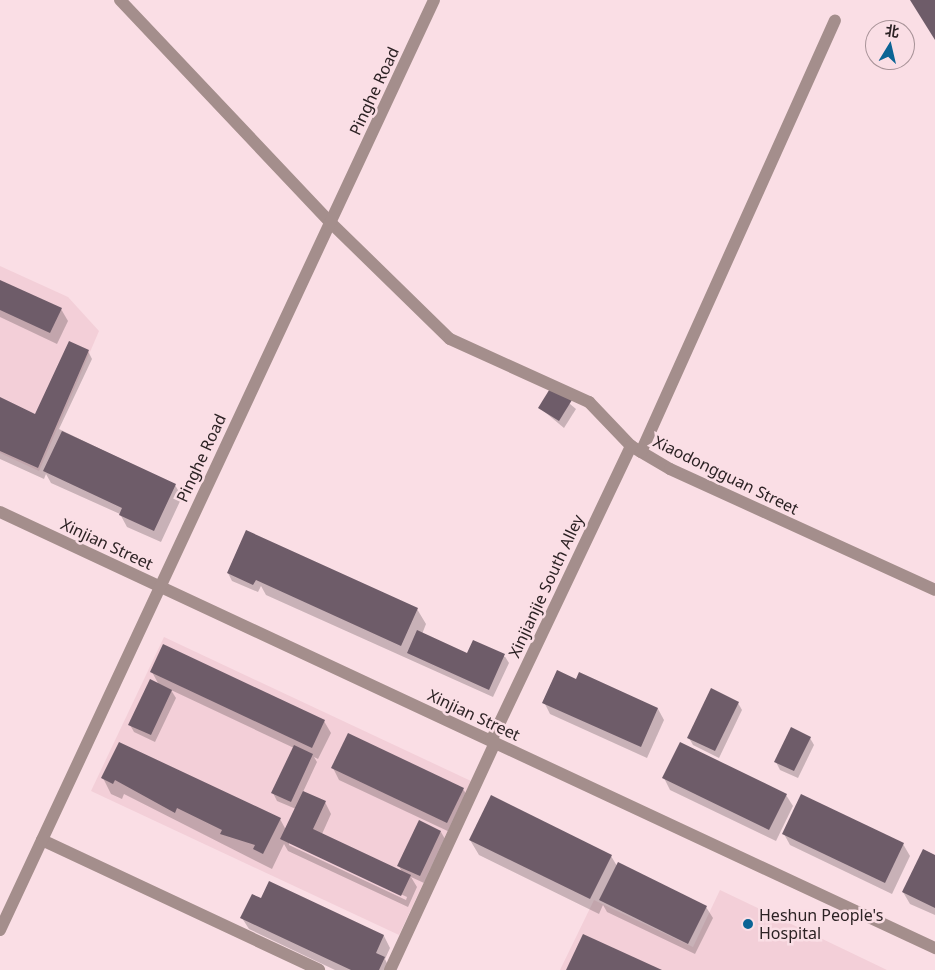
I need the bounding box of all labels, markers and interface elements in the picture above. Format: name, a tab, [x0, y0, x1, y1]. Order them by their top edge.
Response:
north arrow	[865, 20, 915, 70]
text: 北	[884, 20, 901, 41]
street label: Pinghe Road	[345, 44, 403, 138]
street label: Pinghe Road	[172, 411, 230, 505]
street label: Xiaodongguan Street	[650, 432, 802, 518]
street label: Xinjianjie South Alley	[504, 511, 588, 661]
street label: Xinjian Street	[58, 514, 156, 574]
street label: Xinjian Street	[425, 685, 523, 745]
place label: Heshun People's Hospital	[759, 905, 883, 943]
marker: Heshun People's Hospital	[741, 917, 755, 931]

